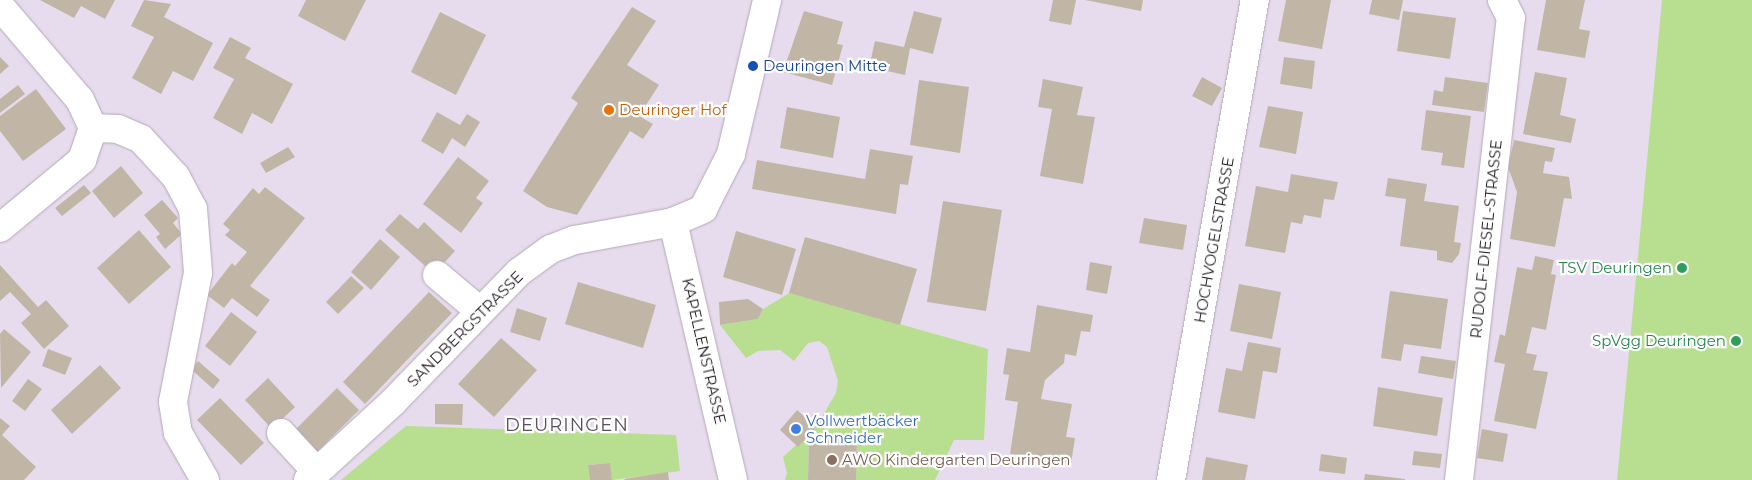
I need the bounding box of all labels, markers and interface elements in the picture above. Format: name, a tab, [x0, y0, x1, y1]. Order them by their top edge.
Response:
place label: Deuringen Mitte	[763, 57, 887, 75]
marker: Deuringen Mitte	[747, 60, 759, 72]
place label: Deuringer Hof	[619, 101, 727, 119]
marker: Deuringer Hof	[603, 104, 615, 116]
street label: RUDOLF-DIESEL-STRASSE	[1467, 139, 1505, 339]
street label: HOCHVOGELSTRASSE	[1191, 156, 1237, 324]
place label: TSV Deuringen	[1559, 259, 1672, 277]
marker: TSV Deuringen	[1676, 262, 1688, 274]
street label: SANDBERGSTRASSE	[403, 267, 527, 391]
street label: KAPELLENSTRASSE	[678, 276, 730, 426]
place label: SpVgg Deuringen	[1592, 332, 1726, 350]
marker: SpVgg Deuringen	[1730, 335, 1742, 347]
place label: Vollwertbäcker Schneider	[806, 411, 918, 446]
district label: DEURINGEN	[504, 414, 630, 436]
marker: Vollwertbäcker Schneider	[790, 423, 802, 435]
place label: AWO Kindergarten Deuringen	[842, 451, 1070, 469]
marker: AWO Kindergarten Deuringen	[826, 454, 838, 466]

